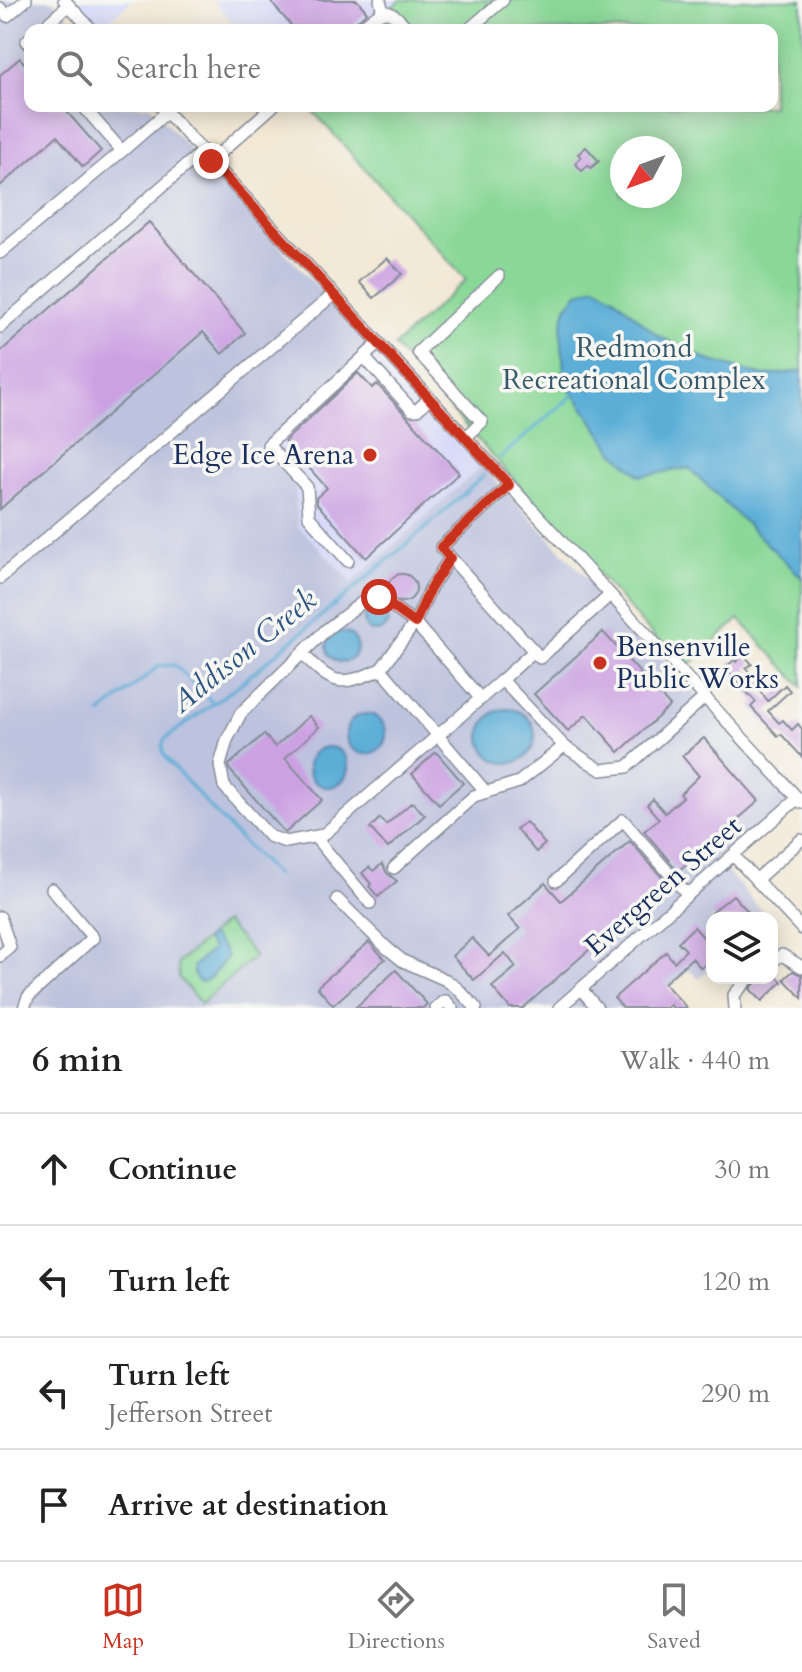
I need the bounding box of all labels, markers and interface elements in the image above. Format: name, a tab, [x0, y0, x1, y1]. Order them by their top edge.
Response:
search box	[24, 24, 778, 112]
icon: search	[52, 46, 96, 90]
text: Search here	[116, 48, 261, 89]
north arrow	[610, 136, 682, 208]
route end	[193, 143, 229, 179]
park label: Redmond Recreational Complex	[502, 329, 766, 399]
place label: Edge Ice Arena	[172, 436, 354, 474]
marker: Edge Ice Arena	[361, 446, 379, 464]
water label: Addison Creek	[162, 579, 326, 723]
route start	[361, 579, 397, 615]
place label: Bensenville Public Works	[616, 628, 779, 698]
marker: Bensenville Public Works	[591, 654, 609, 672]
street label: Evergreen Street	[576, 807, 750, 965]
map controls	[706, 912, 778, 984]
button: layers	[706, 912, 778, 984]
text: 6 min	[32, 1037, 123, 1083]
text: Walk · 440 m	[620, 1043, 770, 1078]
icon: ahead	[32, 1147, 76, 1191]
text: Continue	[108, 1149, 237, 1190]
text: 30 m	[714, 1152, 770, 1187]
icon: left	[32, 1259, 76, 1303]
text: Turn left	[108, 1261, 230, 1302]
text: 120 m	[701, 1264, 770, 1299]
text: Turn left	[108, 1355, 230, 1396]
icon: left	[32, 1371, 76, 1415]
text: 290 m	[701, 1376, 770, 1411]
text: Jefferson Street	[108, 1396, 273, 1431]
icon: arrive	[32, 1483, 76, 1527]
text: Arrive at destination	[108, 1485, 388, 1526]
tab: Map	[101, 1578, 145, 1656]
tab: Directions	[348, 1578, 445, 1656]
tab: Saved	[647, 1578, 701, 1656]

